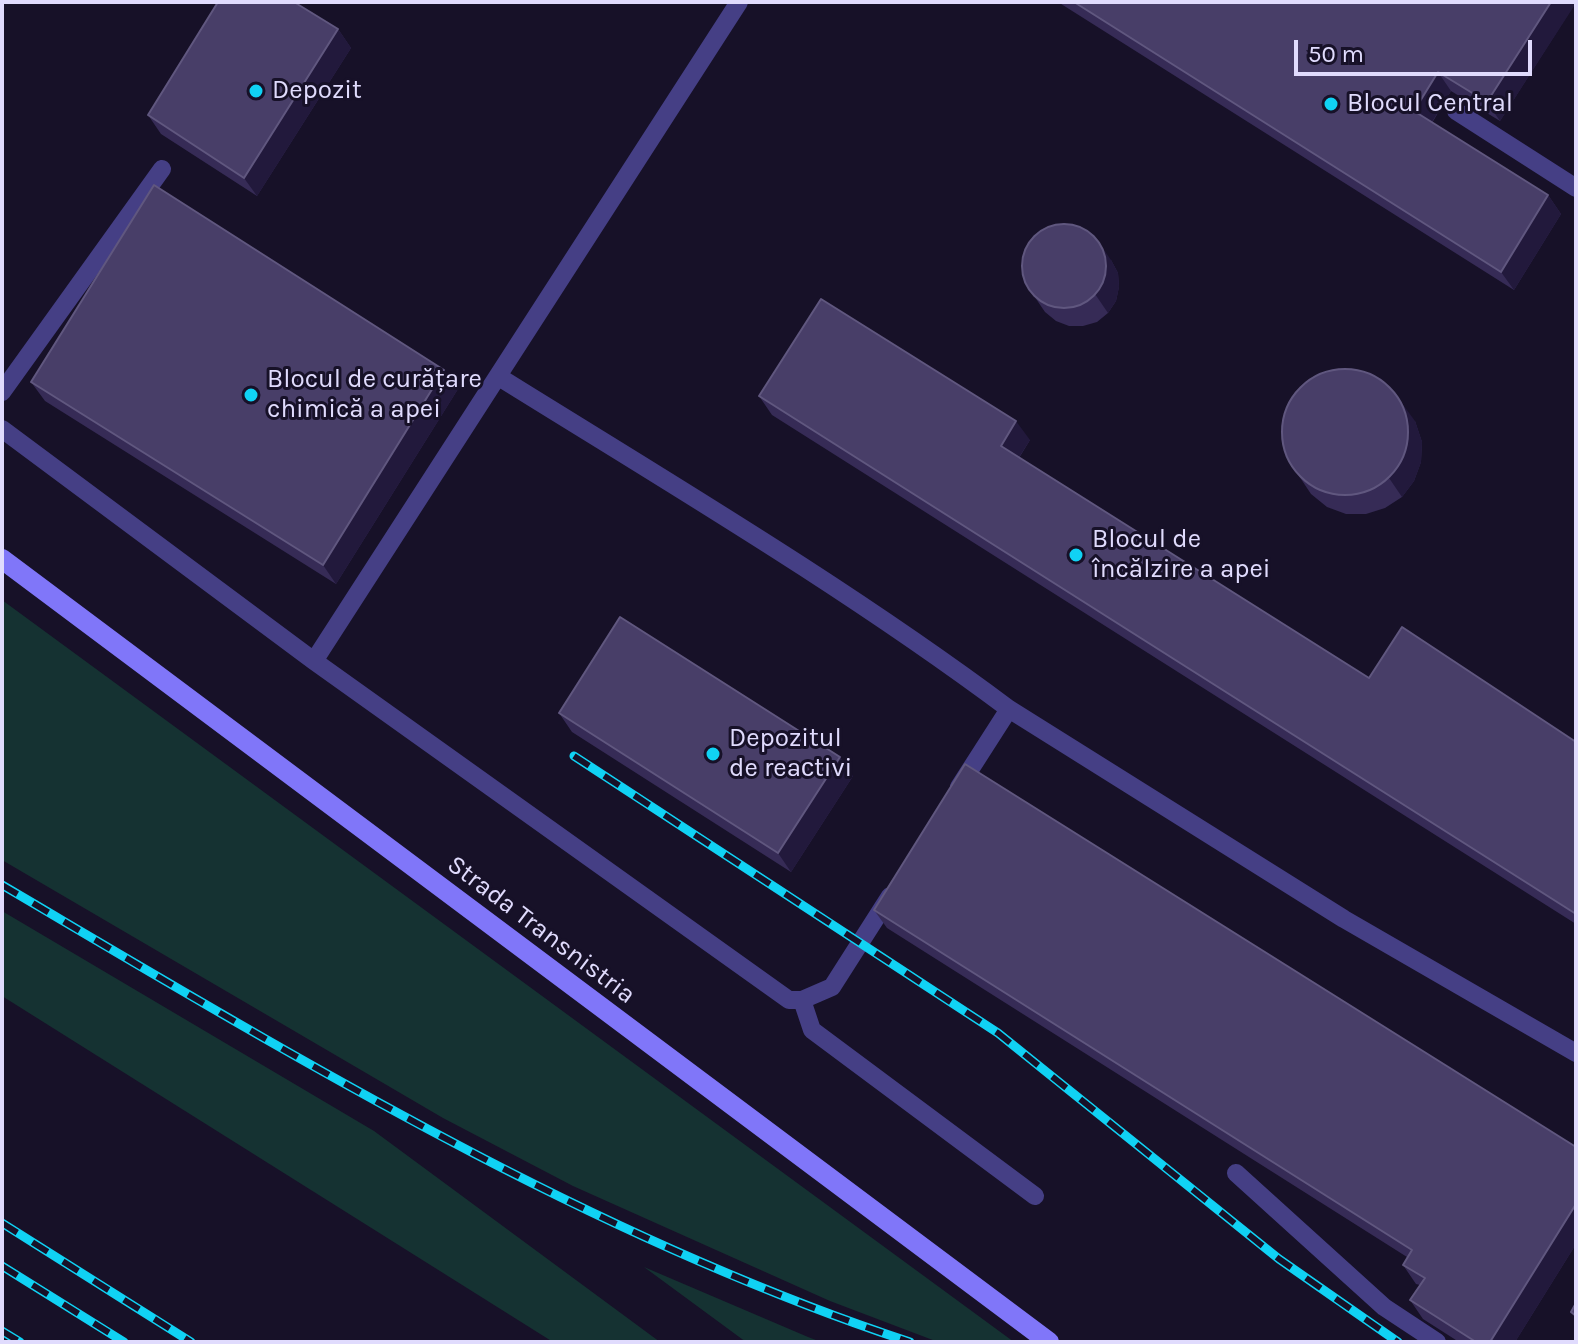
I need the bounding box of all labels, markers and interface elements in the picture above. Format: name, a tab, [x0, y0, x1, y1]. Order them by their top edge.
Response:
scale bar	[1298, 24, 1536, 74]
text: 50 m	[1308, 40, 1364, 68]
place label: Depozit	[272, 75, 362, 107]
marker: Depozit	[247, 82, 265, 100]
place label: Blocul Central	[1347, 88, 1513, 120]
marker: Blocul Central	[1322, 95, 1340, 113]
place label: Blocul de curățare chimică a apei	[267, 364, 482, 426]
marker: Blocul de curățare chimică a apei	[242, 386, 260, 404]
place label: Blocul de încălzire a apei	[1092, 524, 1271, 586]
marker: Blocul de încălzire a apei	[1067, 546, 1085, 564]
place label: Depozitul de reaсtivi	[729, 723, 852, 784]
marker: Depozitul de reaсtivi	[704, 745, 722, 763]
street label: Strada Transnistria	[441, 849, 641, 1011]

